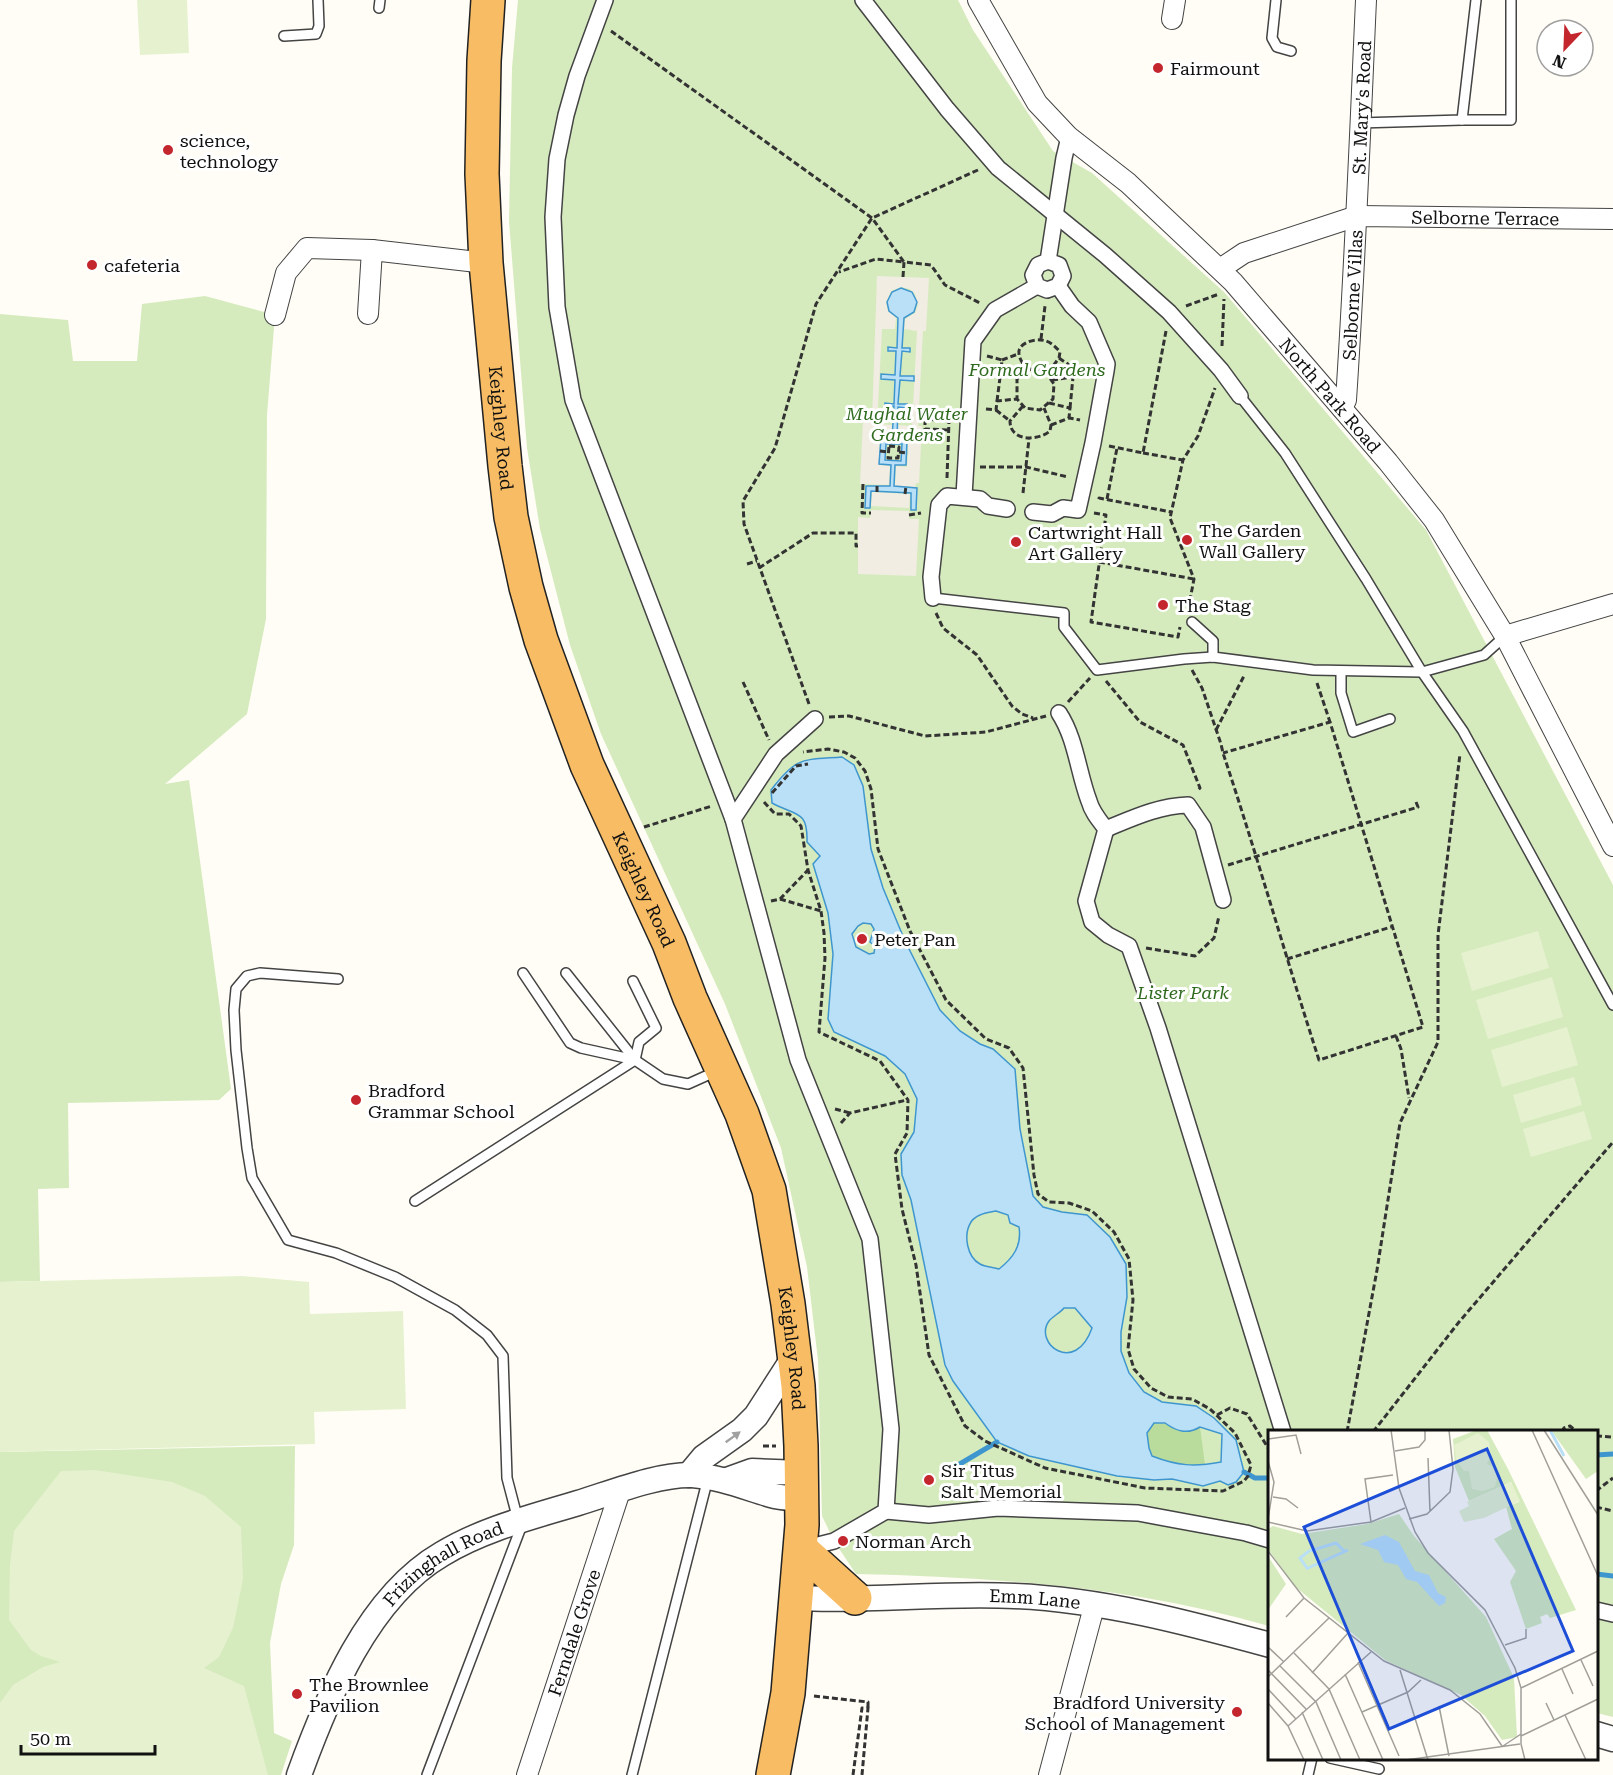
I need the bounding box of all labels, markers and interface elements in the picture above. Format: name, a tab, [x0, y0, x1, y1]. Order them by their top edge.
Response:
north arrow	[1535, 18, 1595, 78]
street label: St. Mary's Road	[1348, 39, 1375, 175]
text: N	[1550, 50, 1569, 73]
place label: Fairmount	[1170, 58, 1260, 79]
marker: Fairmount	[1151, 61, 1165, 75]
place label: science, technology	[180, 130, 279, 172]
marker: science, technology	[161, 143, 175, 157]
street label: Selborne Terrace	[1411, 206, 1559, 229]
street label: Selborne Villas	[1338, 229, 1366, 361]
place label: cafeteria	[104, 255, 180, 276]
marker: cafeteria	[85, 258, 99, 272]
street label: North Park Road	[1275, 334, 1386, 457]
park label: Formal Gardens	[968, 359, 1105, 380]
street label: Keighley Road	[485, 365, 518, 492]
park label: Mughal Water Gardens	[845, 403, 968, 445]
place label: The Garden Wall Gallery	[1199, 520, 1306, 562]
place label: Cartwright Hall Art Gallery	[1028, 522, 1163, 564]
marker: The Garden Wall Gallery	[1180, 533, 1194, 547]
marker: Cartwright Hall Art Gallery	[1009, 535, 1023, 549]
place label: The Stag	[1175, 595, 1252, 616]
marker: The Stag	[1156, 598, 1170, 612]
street label: Keighley Road	[609, 828, 680, 951]
place label: Peter Pan	[874, 929, 956, 950]
marker: Peter Pan	[855, 932, 869, 946]
park label: Lister Park	[1136, 982, 1229, 1003]
place label: Bradford Grammar School	[368, 1080, 515, 1122]
marker: Bradford Grammar School	[349, 1093, 363, 1107]
street label: Keighley Road	[775, 1285, 810, 1411]
inset map	[1268, 1430, 1598, 1760]
one-way arrow	[725, 1431, 740, 1443]
place label: Sir Titus Salt Memorial	[941, 1460, 1062, 1502]
marker: Sir Titus Salt Memorial	[922, 1473, 936, 1487]
street label: Frizinghall Road	[378, 1516, 506, 1610]
place label: Norman Arch	[855, 1531, 972, 1552]
marker: Norman Arch	[836, 1534, 850, 1548]
street label: Ferndale Grove	[543, 1566, 604, 1699]
street label: Emm Lane	[989, 1585, 1082, 1613]
place label: The Brownlee Pavilion	[309, 1674, 429, 1716]
marker: The Brownlee Pavilion	[290, 1687, 304, 1701]
place label: Bradford University School of Management	[1025, 1692, 1225, 1734]
marker: Bradford University School of Management	[1230, 1705, 1244, 1719]
scale bar	[21, 1718, 154, 1756]
text: 50 m	[30, 1728, 71, 1749]

